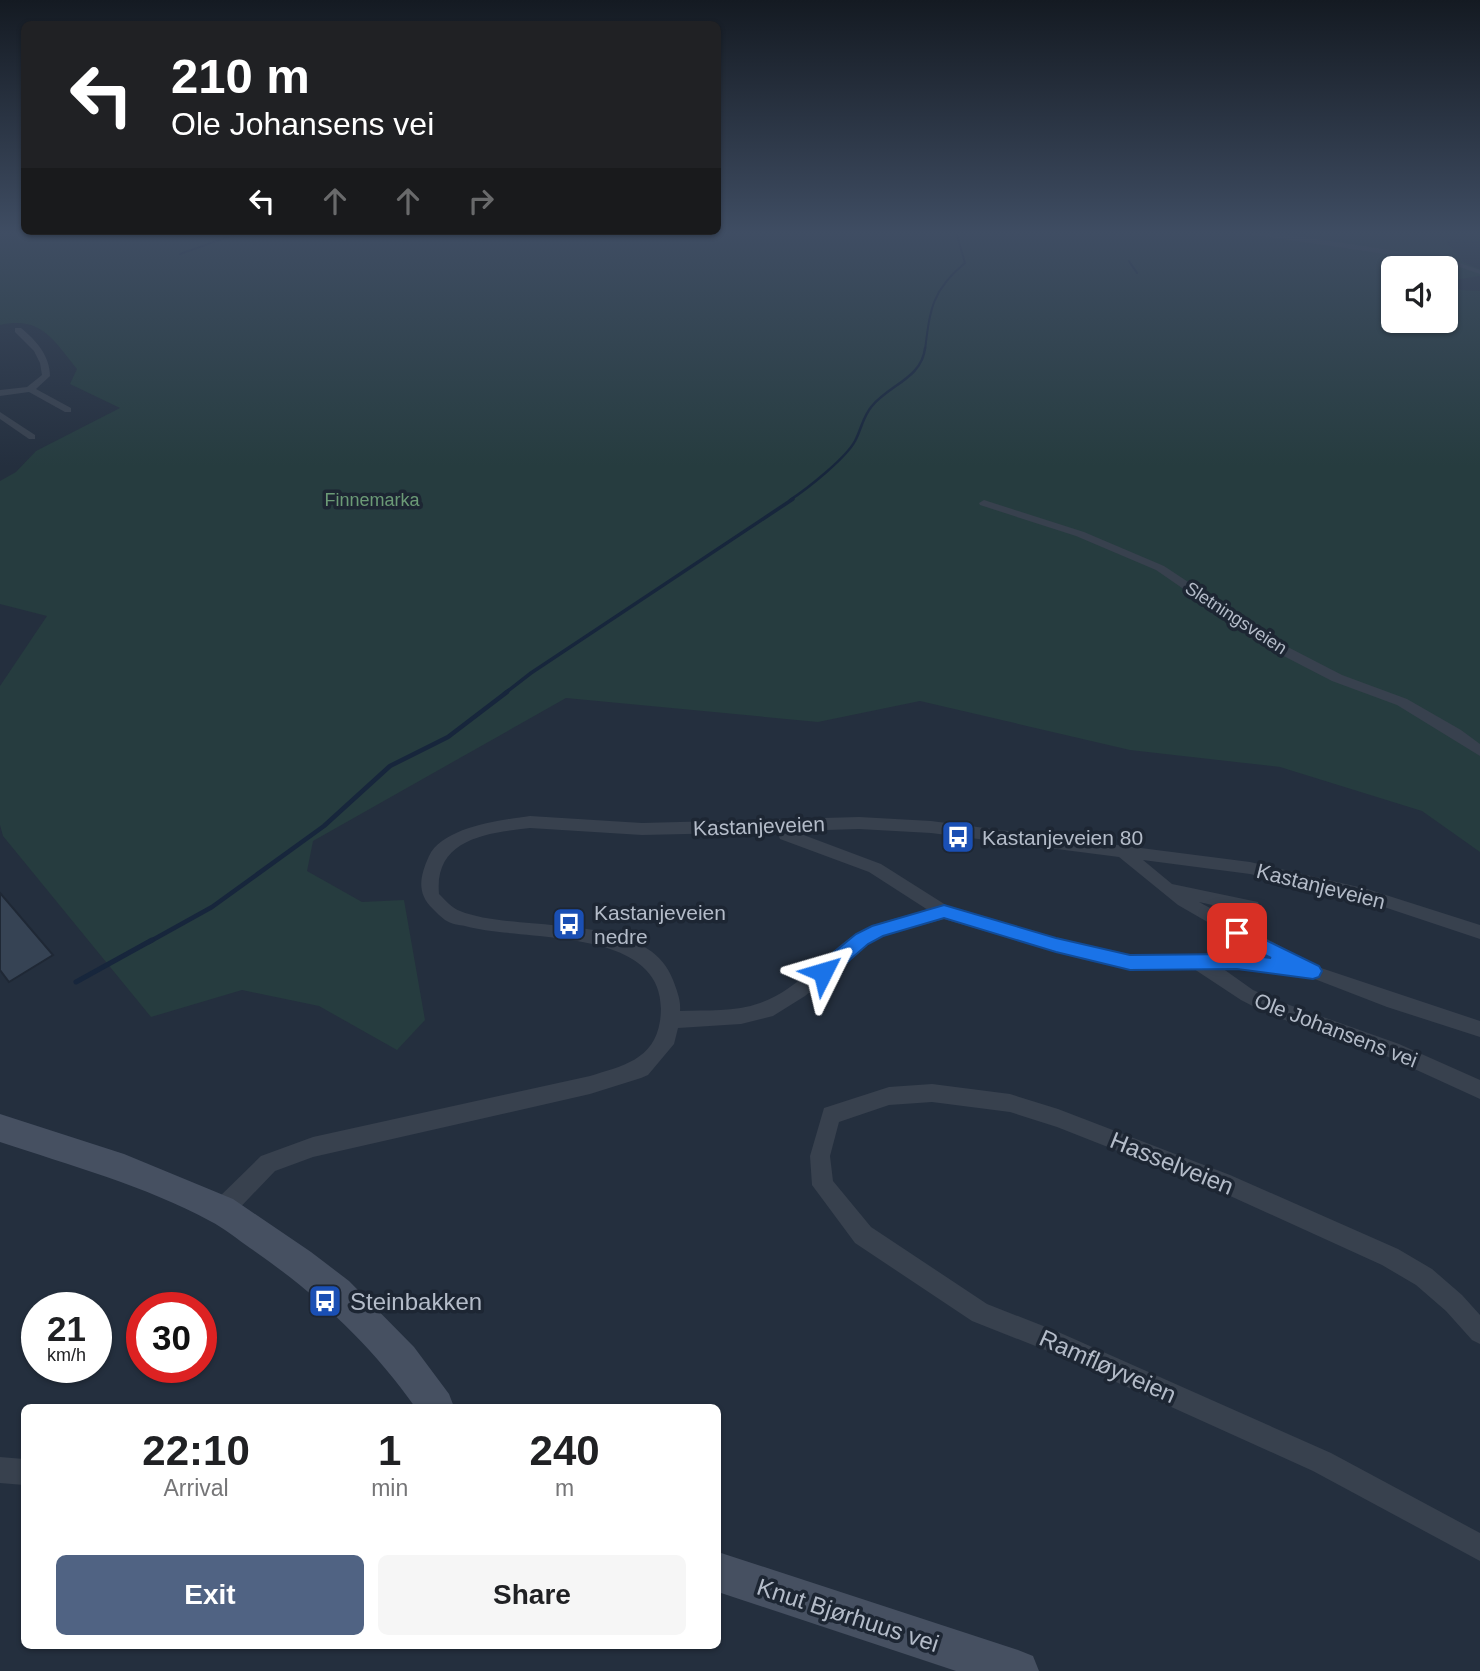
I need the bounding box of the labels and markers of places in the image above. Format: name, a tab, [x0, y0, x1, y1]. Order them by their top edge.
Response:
bus stop icon: Kastanjeveien 80	[939, 818, 977, 856]
place label: Kastanjeveien 80	[982, 826, 1143, 849]
place label: Kastanjeveien nedre	[594, 901, 726, 948]
pin	[1207, 903, 1267, 963]
bus stop icon: Kastanjeveien nedre	[550, 905, 588, 943]
bus stop icon: Steinbakken	[306, 1282, 344, 1320]
place label: Steinbakken	[350, 1288, 482, 1315]

